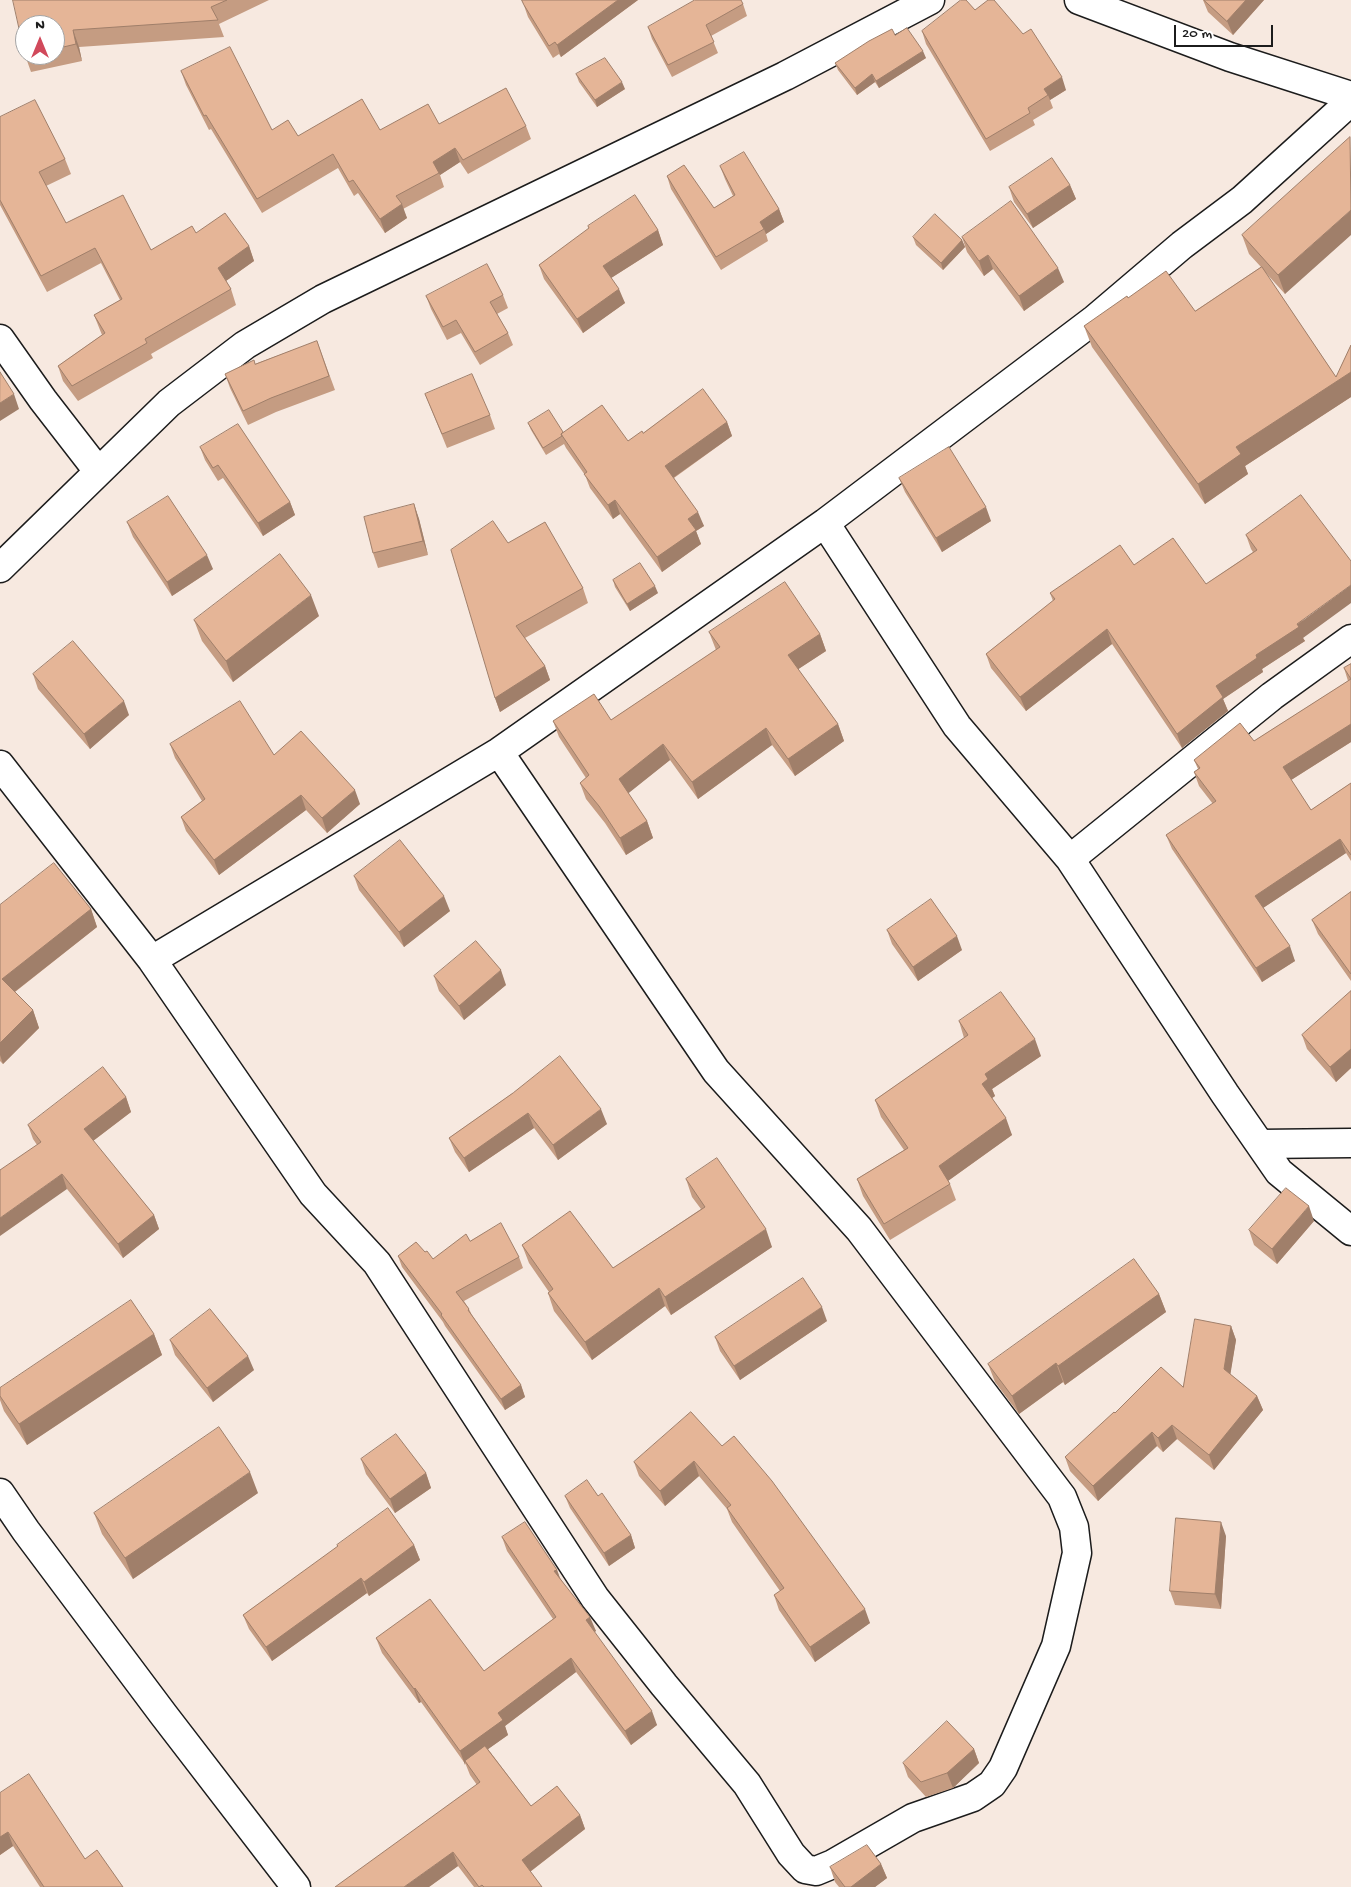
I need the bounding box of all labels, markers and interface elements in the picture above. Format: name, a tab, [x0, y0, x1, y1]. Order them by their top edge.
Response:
north arrow	[15, 15, 65, 65]
scale bar	[1176, 15, 1275, 47]
text: N	[35, 17, 45, 34]
text: 20 m	[1182, 25, 1212, 43]

